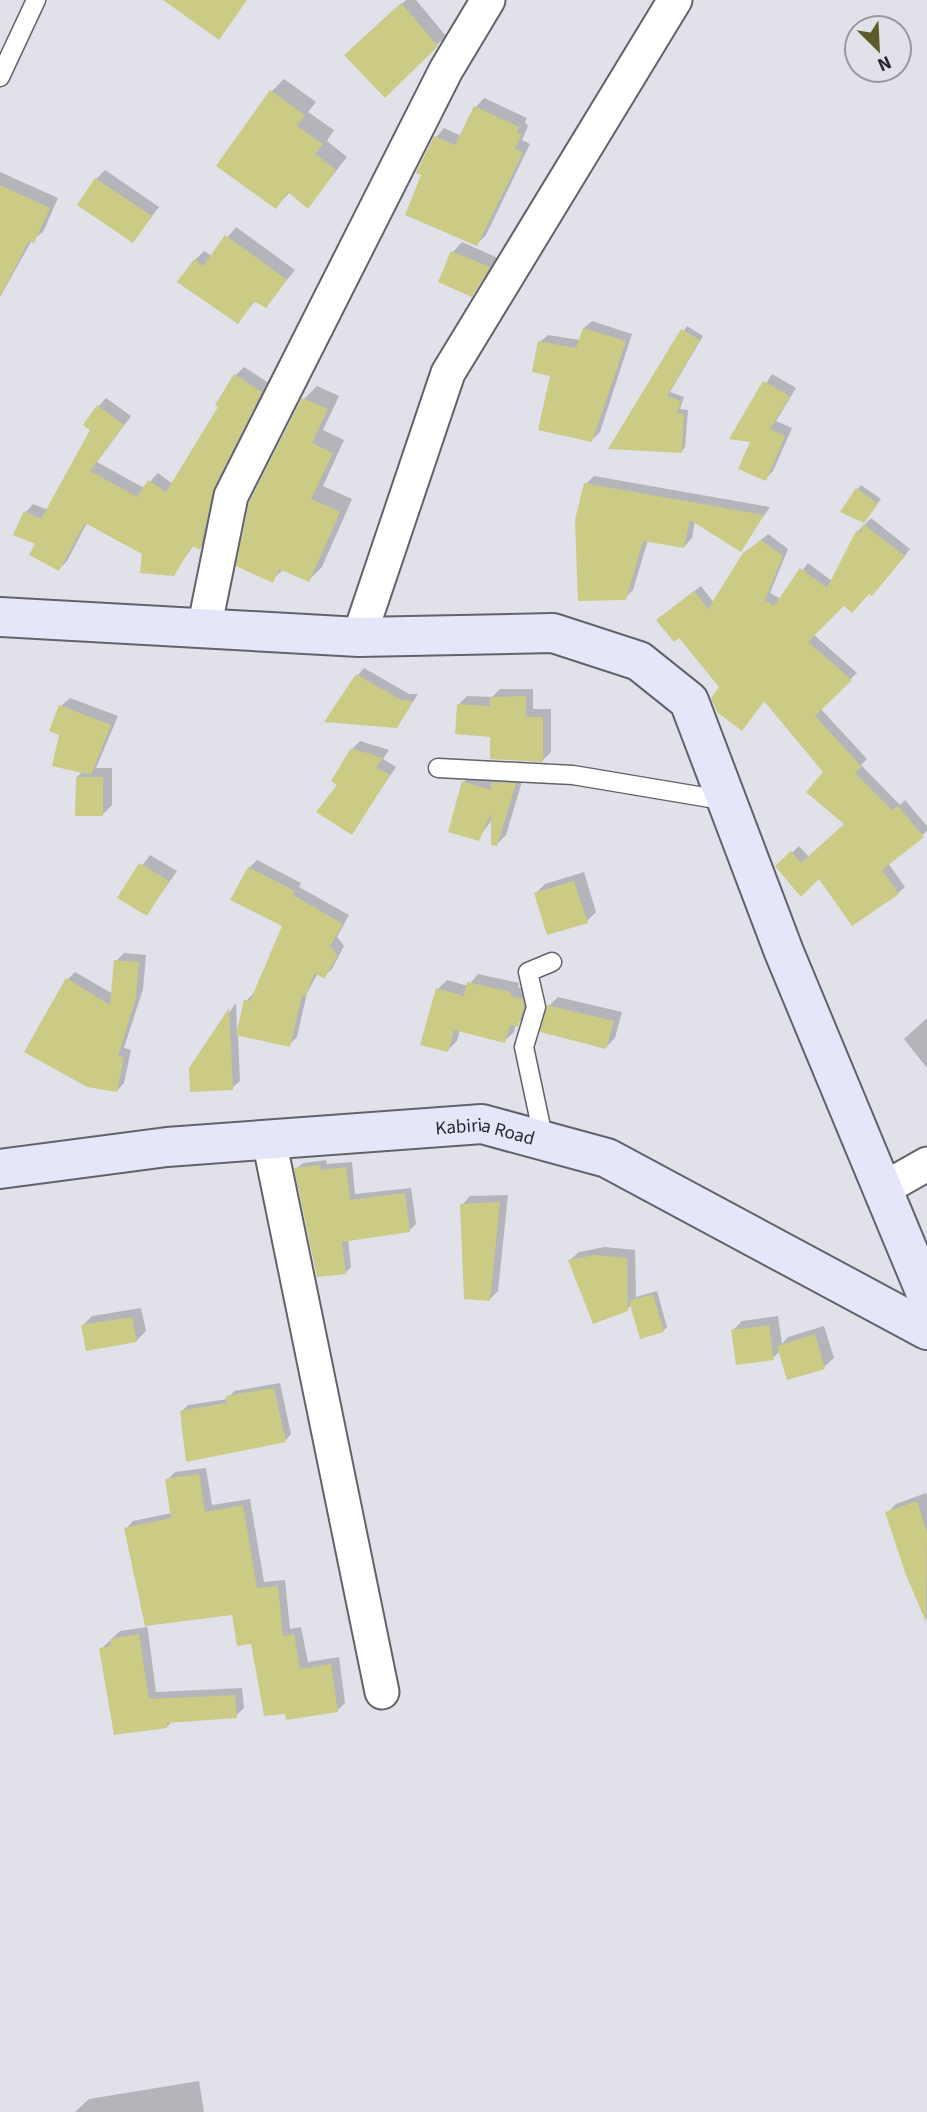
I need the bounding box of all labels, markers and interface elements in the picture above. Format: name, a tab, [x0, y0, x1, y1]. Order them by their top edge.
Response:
north arrow	[843, 14, 913, 84]
text: N	[873, 48, 896, 78]
street label: Kabiria Road	[434, 1112, 538, 1153]

